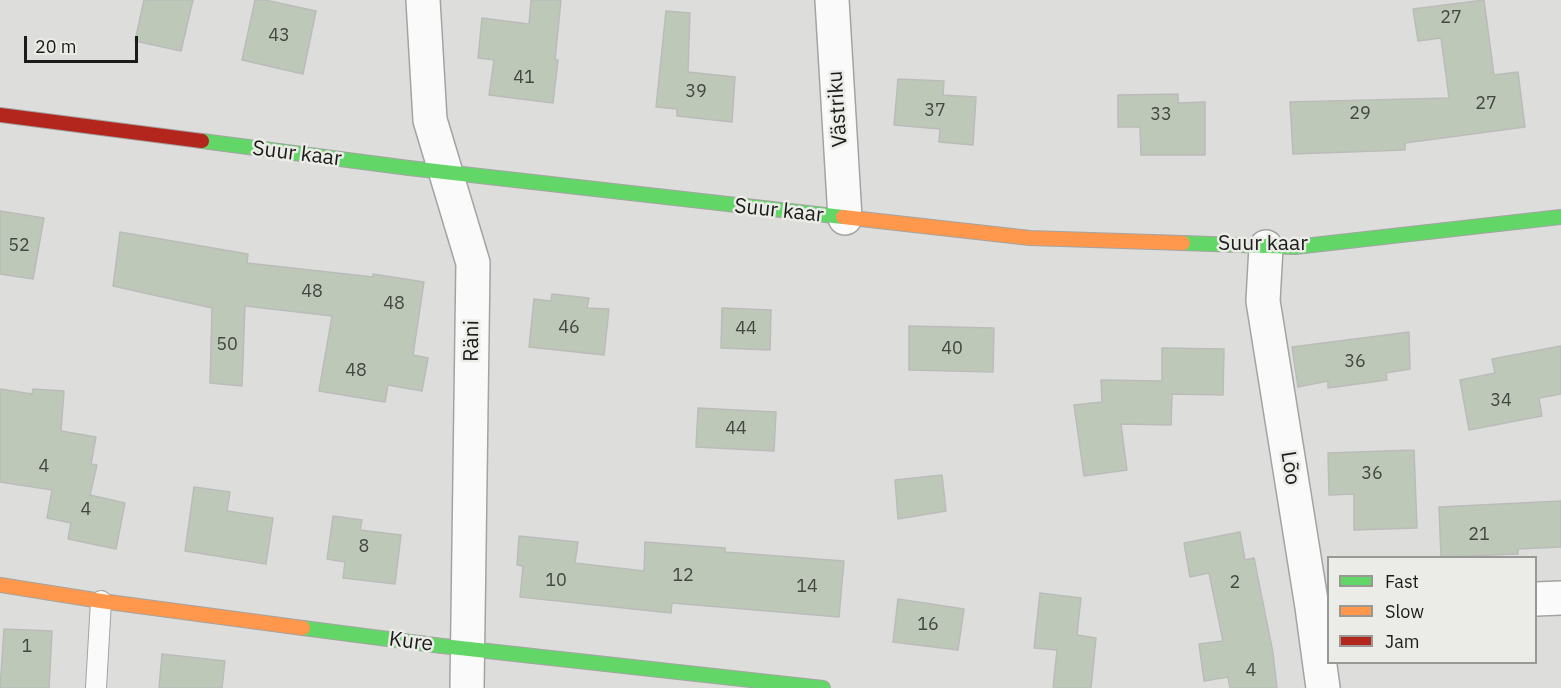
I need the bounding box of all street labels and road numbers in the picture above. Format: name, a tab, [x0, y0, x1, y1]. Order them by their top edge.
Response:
street label: Västriku	[823, 70, 853, 148]
street label: Suur kaar	[251, 136, 343, 172]
street label: Suur kaar	[733, 194, 825, 228]
street label: Suur kaar	[1218, 231, 1308, 257]
street label: Räni	[459, 320, 485, 362]
street label: Lõo	[1275, 449, 1305, 487]
street label: Kure	[388, 627, 434, 657]

